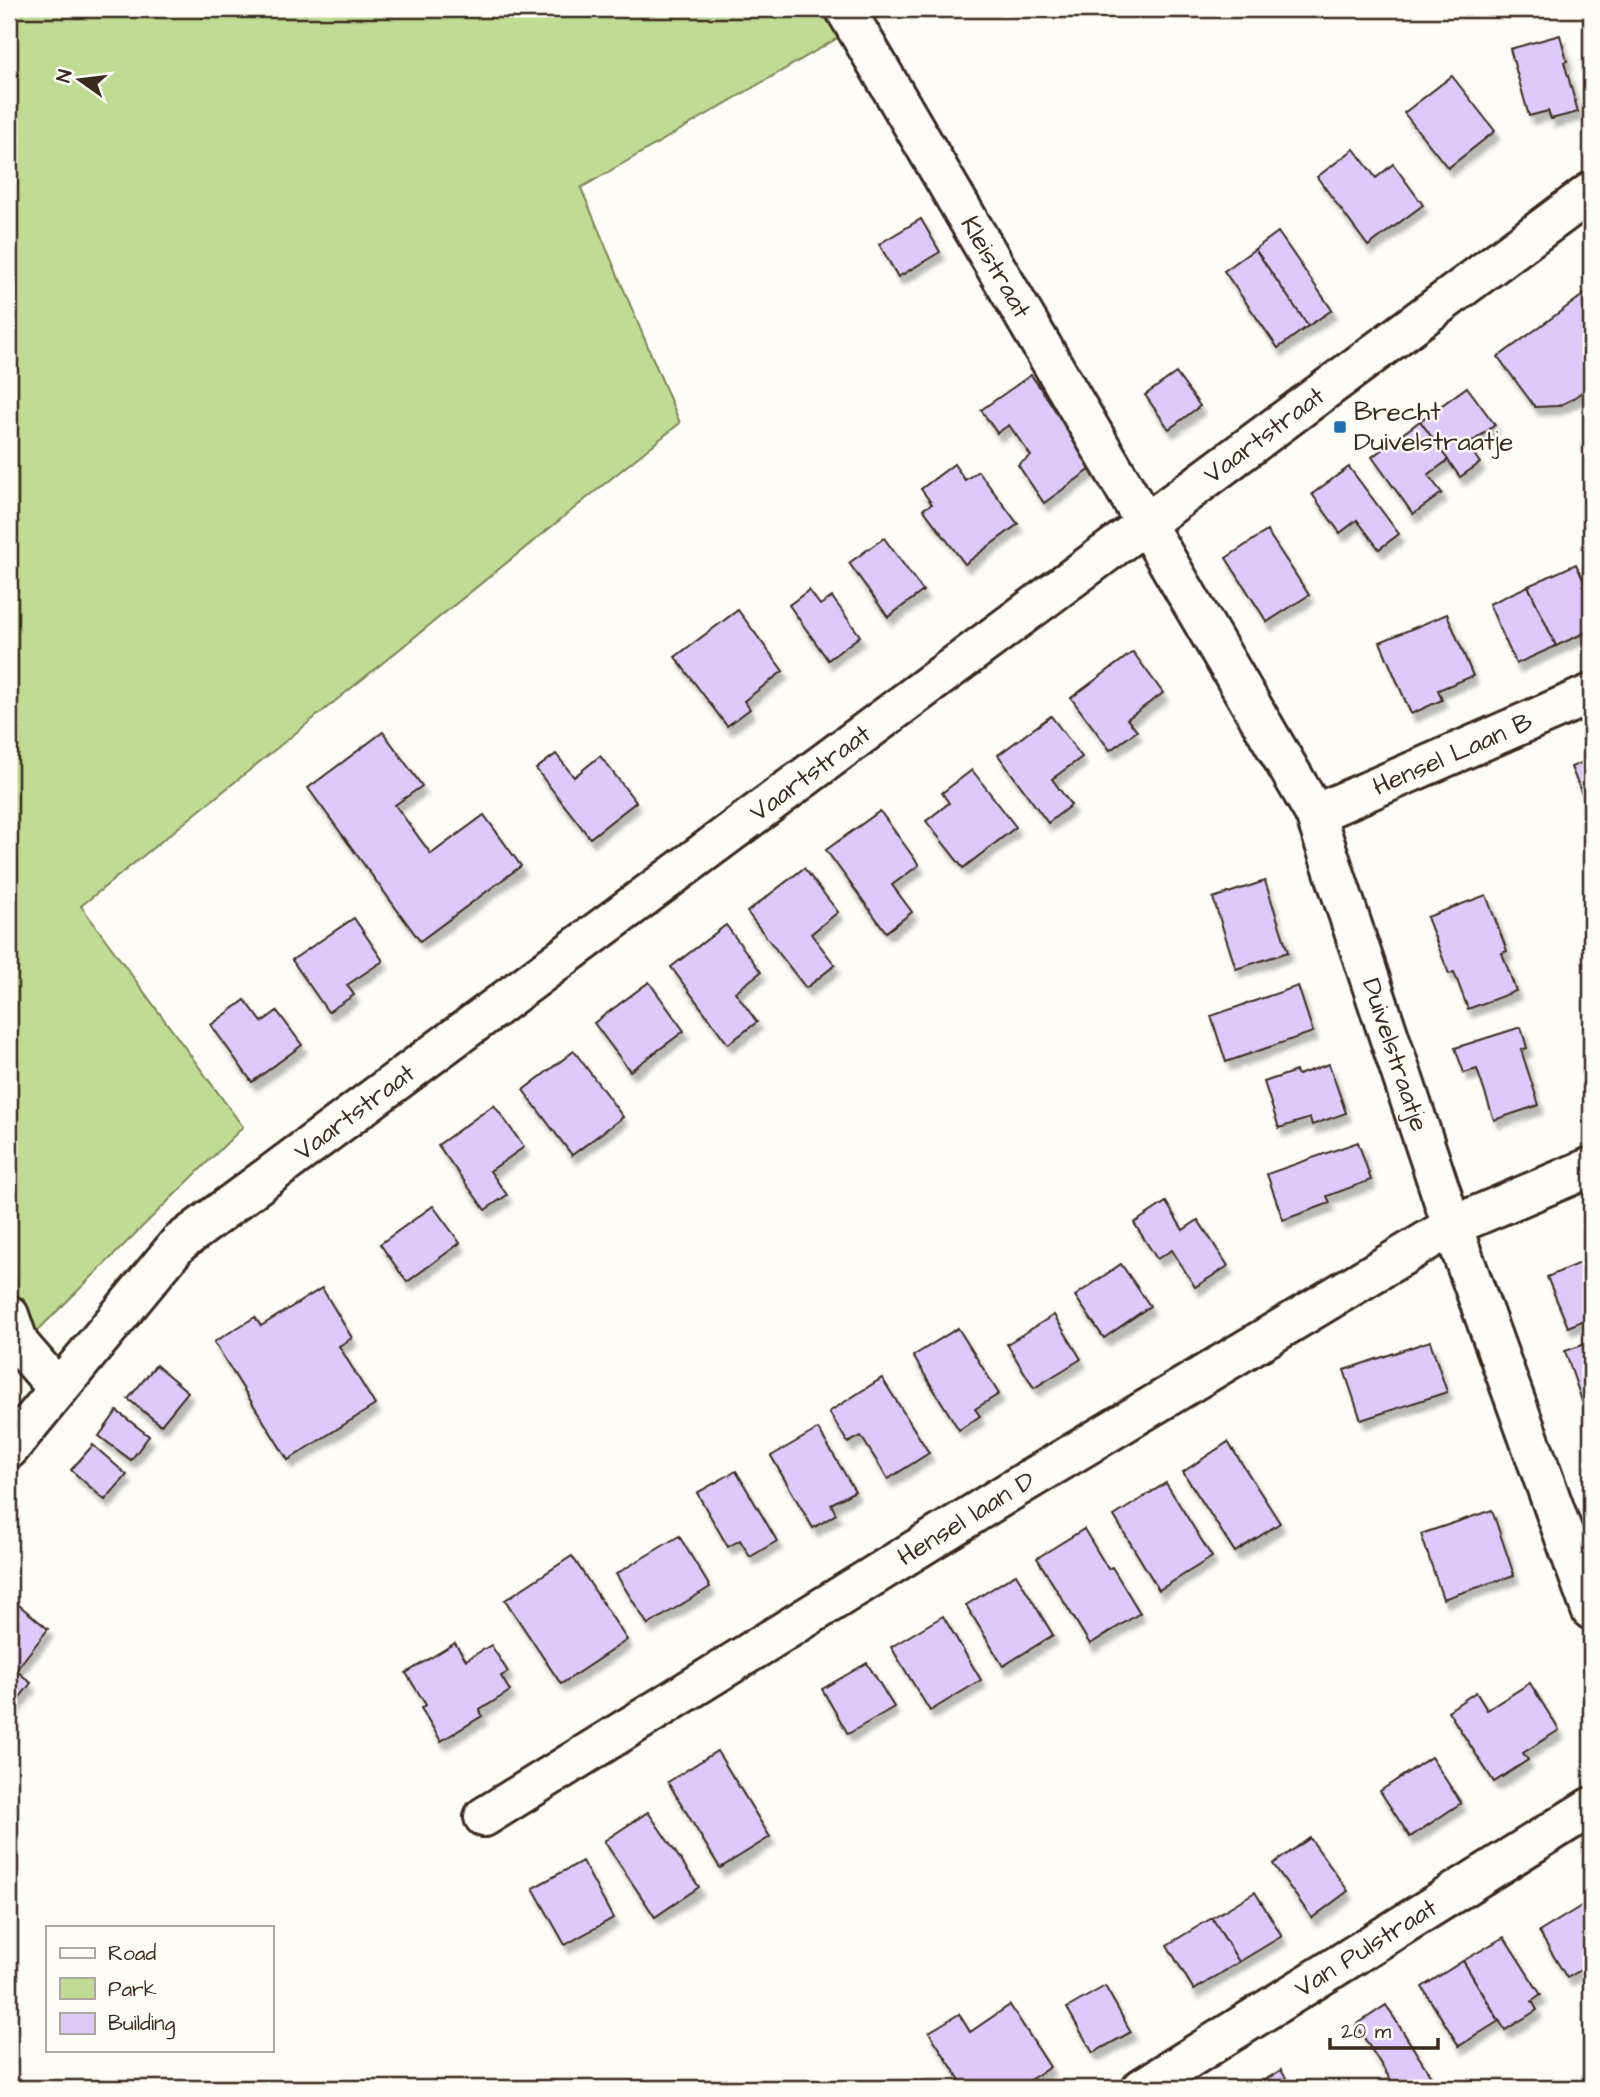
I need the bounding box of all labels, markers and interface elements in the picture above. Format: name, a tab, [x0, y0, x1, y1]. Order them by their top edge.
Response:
north arrow	[46, 46, 116, 116]
text: N	[50, 67, 80, 85]
street label: Kleistraat	[952, 209, 1040, 325]
street label: Vaartstraat	[1196, 378, 1333, 492]
place label: Brecht Duivelstraatje	[1354, 394, 1513, 460]
marker: Brecht Duivelstraatje	[1332, 419, 1348, 435]
street label: Hensel Laan B	[1367, 704, 1538, 805]
street label: Vaartstraat	[742, 716, 879, 830]
street label: Duivelstraatje	[1353, 974, 1437, 1136]
street label: Vaartstraat	[287, 1055, 423, 1169]
street label: Hensel laan D	[891, 1462, 1042, 1575]
street label: Van Pulstraat	[1288, 1890, 1444, 2006]
legend	[46, 1926, 273, 2052]
text: Road	[108, 1939, 156, 1968]
text: Park	[108, 1975, 157, 2004]
scale bar	[1330, 2006, 1439, 2050]
text: Building	[108, 2009, 176, 2040]
text: 20 m	[1341, 2017, 1392, 2046]

